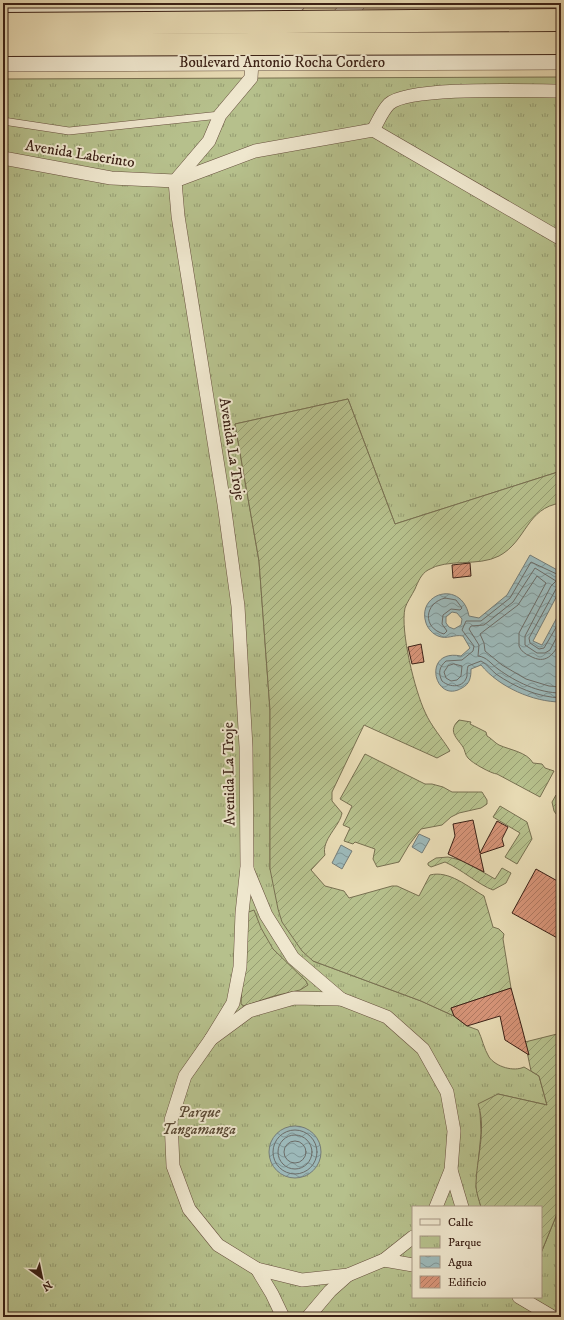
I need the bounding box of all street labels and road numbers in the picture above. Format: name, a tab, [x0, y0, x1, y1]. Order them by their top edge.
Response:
street label: Boulevard Antonio Rocha Cordero	[179, 53, 385, 72]
street label: Avenida Laberinto	[24, 136, 136, 172]
street label: Avenida La Troje	[215, 396, 249, 502]
street label: Avenida La Troje	[219, 722, 239, 826]

